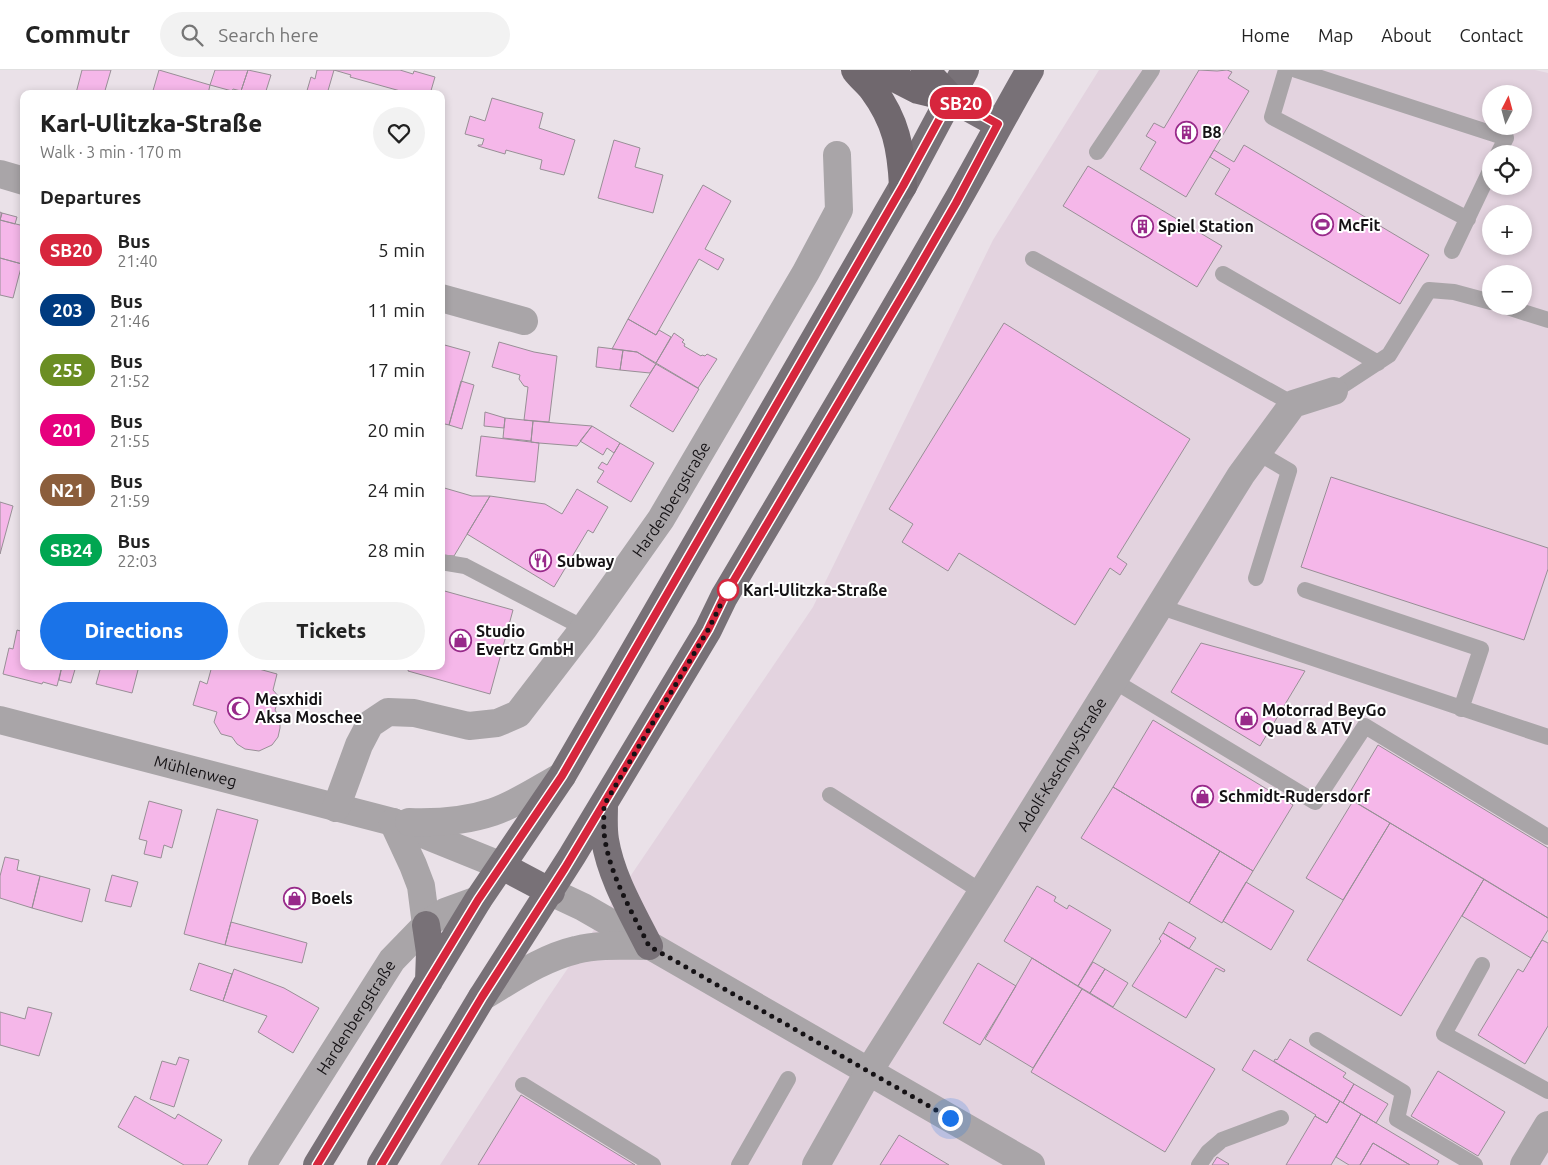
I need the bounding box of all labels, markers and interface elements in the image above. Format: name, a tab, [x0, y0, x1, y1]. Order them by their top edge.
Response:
search box	[160, 12, 510, 57]
text: Commutr	[25, 21, 130, 48]
icon: search	[178, 21, 206, 49]
text: Search here	[218, 24, 319, 46]
text: Home	[1241, 25, 1290, 45]
text: Map	[1318, 25, 1353, 45]
text: About	[1381, 25, 1431, 45]
text: Contact	[1459, 25, 1523, 45]
north arrow	[1482, 85, 1532, 135]
map controls	[1482, 85, 1532, 315]
line badge: SB20	[926, 87, 996, 119]
text: SB20	[940, 93, 982, 113]
button: heart	[373, 107, 425, 159]
text: Karl-Ulitzka-Straße	[40, 110, 262, 137]
building icon: B8	[1174, 120, 1198, 144]
place label: B8	[1202, 123, 1222, 141]
text: Walk · 3 min · 170 m	[40, 143, 182, 161]
button: locate	[1482, 145, 1532, 195]
text: Departures	[40, 186, 141, 208]
button: +	[1482, 205, 1532, 255]
sports icon: McFit	[1310, 213, 1334, 237]
building icon: Spiel Station	[1130, 214, 1154, 238]
place label: McFit	[1338, 216, 1381, 234]
place label: Spiel Station	[1158, 217, 1254, 235]
text: Bus	[117, 230, 150, 252]
text: 5 min	[378, 239, 425, 261]
text: SB20	[50, 240, 92, 260]
text: 21:40	[117, 252, 158, 270]
button: −	[1482, 265, 1532, 315]
text: Bus	[110, 290, 143, 312]
text: 11 min	[367, 299, 425, 321]
text: 203	[52, 300, 83, 320]
text: 21:46	[110, 312, 150, 330]
text: Bus	[110, 350, 143, 372]
text: 17 min	[367, 359, 425, 381]
text: 255	[52, 360, 83, 380]
text: 21:52	[110, 372, 150, 390]
text: Bus	[110, 410, 143, 432]
text: 20 min	[367, 419, 425, 441]
text: 201	[52, 420, 83, 440]
text: 21:55	[110, 432, 150, 450]
street label: Hardenbergstraße	[628, 438, 713, 560]
text: Bus	[110, 470, 143, 492]
text: 24 min	[367, 479, 425, 501]
text: N21	[51, 480, 84, 500]
text: 21:59	[110, 492, 150, 510]
text: Bus	[117, 530, 150, 552]
text: 28 min	[367, 539, 425, 561]
text: SB24	[50, 540, 92, 560]
restaurant icon: Subway	[529, 549, 553, 573]
text: 22:03	[117, 552, 158, 570]
place label: Subway	[557, 552, 615, 570]
marker: Karl-Ulitzka-Straße	[717, 579, 739, 601]
place label: Karl-Ulitzka-Straße	[743, 581, 888, 599]
button: Directions	[40, 602, 228, 660]
button: Tickets	[238, 602, 425, 660]
place label: Studio Evertz GmbH	[476, 622, 574, 658]
shop icon: Studio Evertz GmbH	[448, 628, 472, 652]
place label: Mesxhidi Aksa Moschee	[255, 690, 362, 726]
street label: Adolf-Kaschny-Straße	[1013, 694, 1110, 834]
mosque icon: Mesxhidi Aksa Moschee	[227, 696, 251, 720]
place label: Motorrad BeyGo Quad & ATV	[1262, 701, 1386, 737]
shop icon: Motorrad BeyGo Quad & ATV	[1234, 707, 1258, 731]
street label: Mühlenweg	[152, 751, 239, 790]
shop icon: Schmidt-Rudersdorf	[1191, 784, 1215, 808]
place label: Schmidt-Rudersdorf	[1219, 787, 1370, 805]
shop icon: Boels	[283, 886, 307, 910]
place label: Boels	[311, 889, 353, 907]
street label: Hardenbergstraße	[313, 957, 399, 1078]
your location	[938, 1106, 963, 1131]

